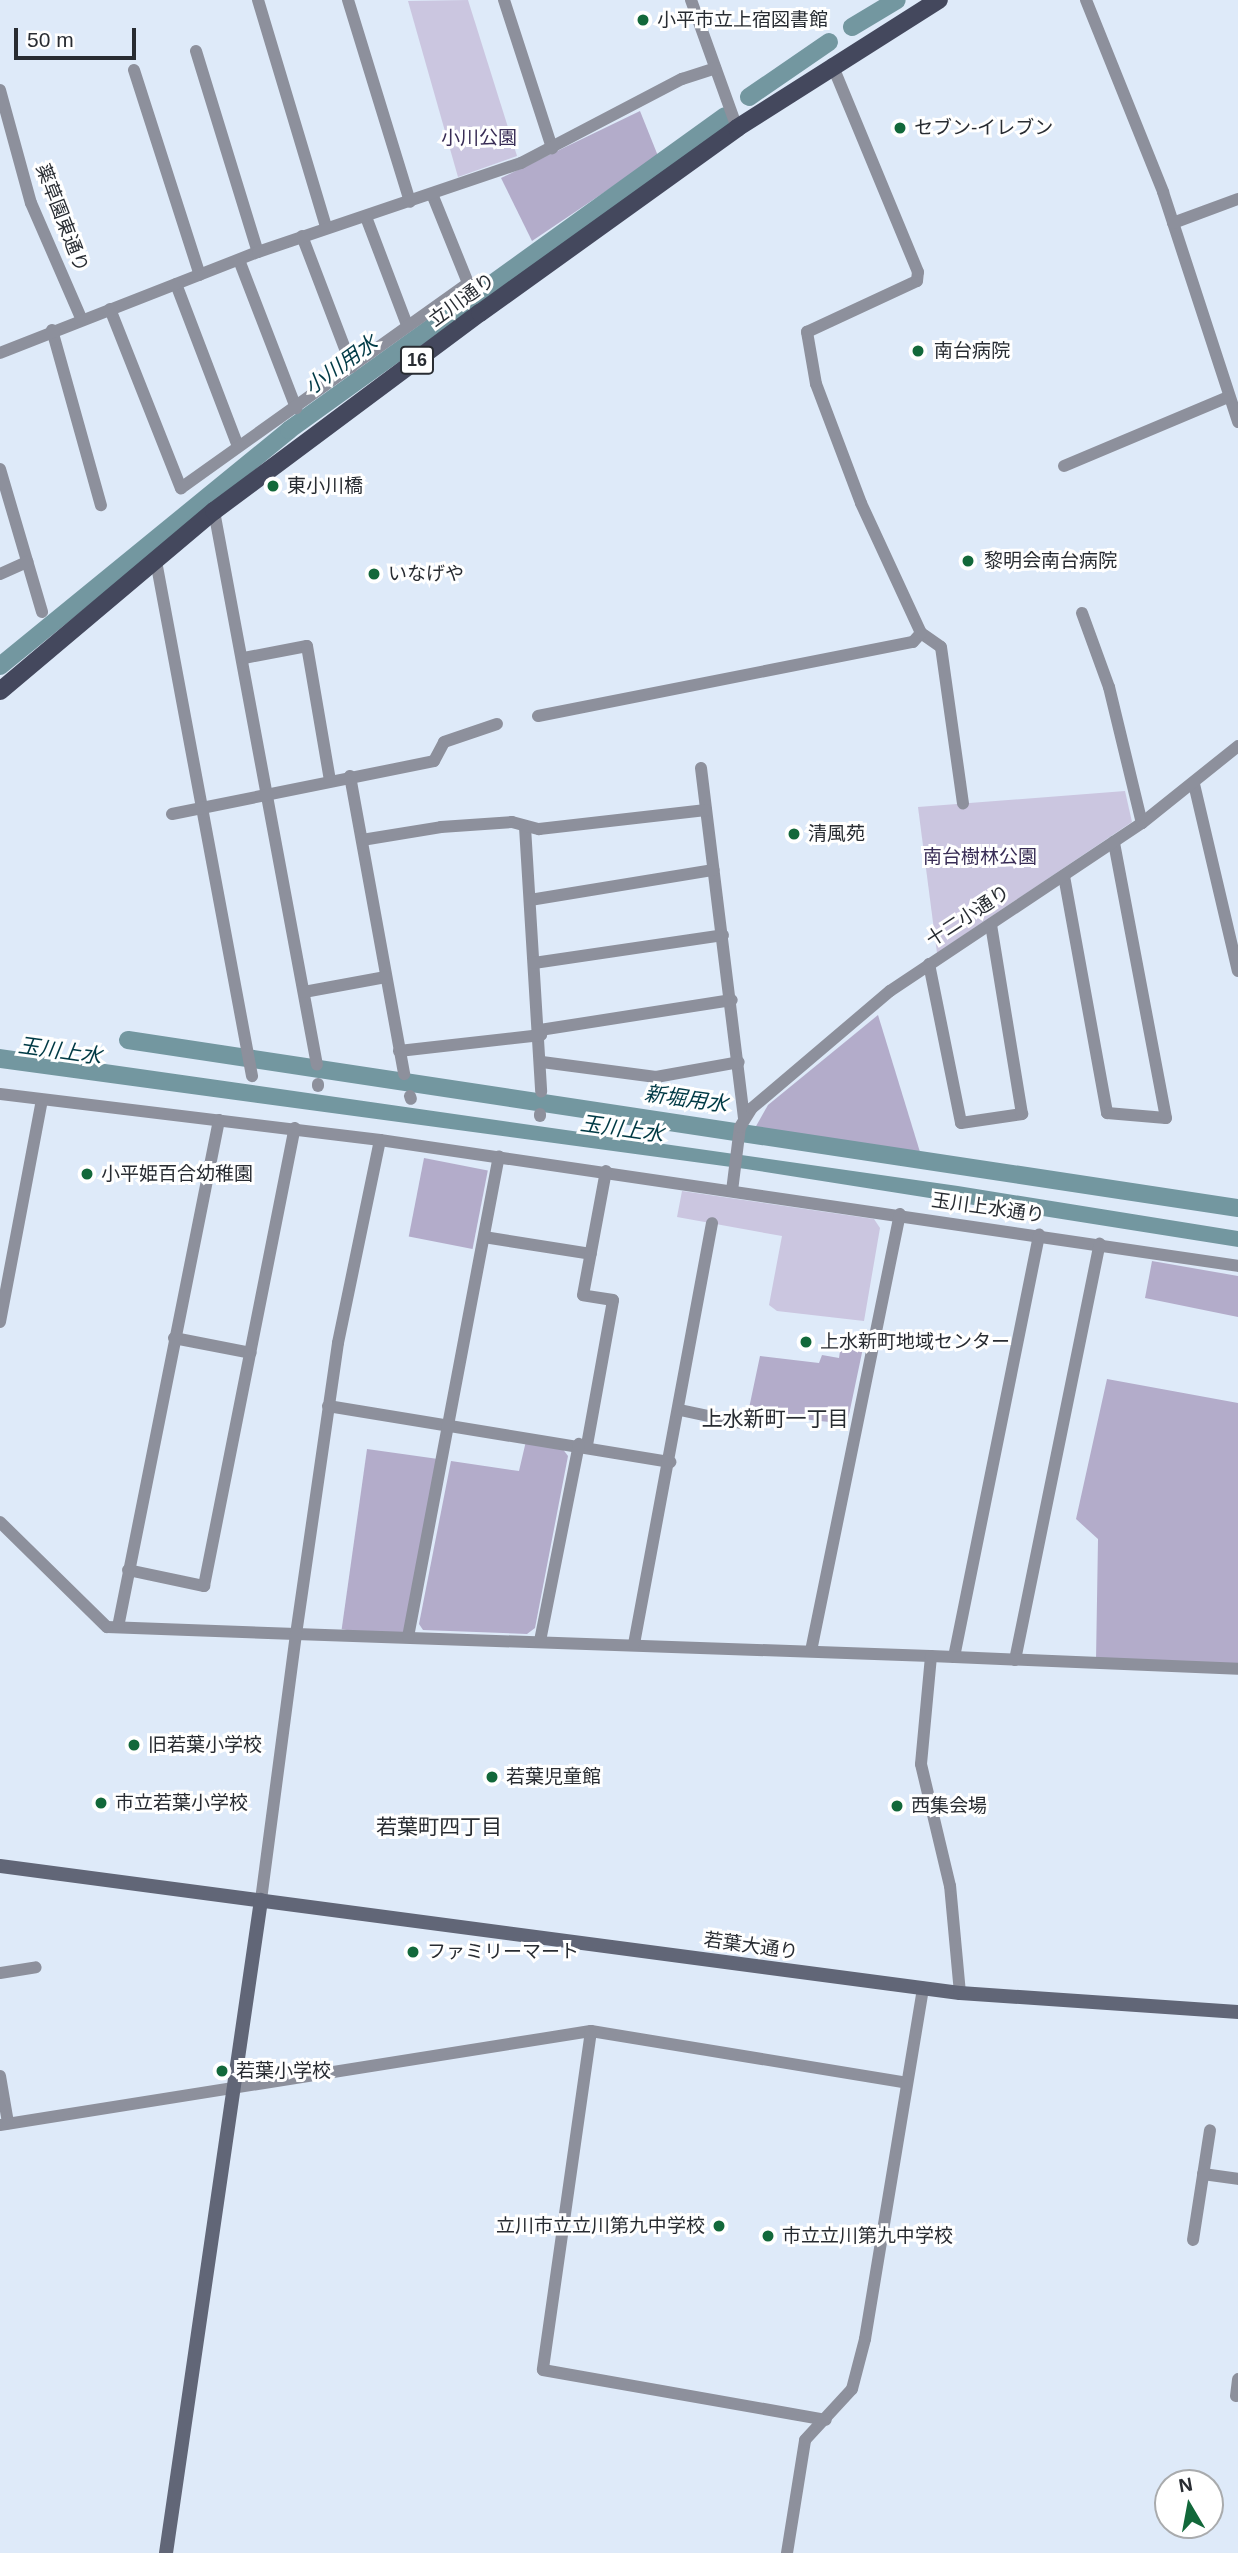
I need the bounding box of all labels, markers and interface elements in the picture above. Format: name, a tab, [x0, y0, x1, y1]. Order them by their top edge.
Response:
place label: 小平市立上宿図書館	[657, 9, 828, 31]
marker: 小平市立上宿図書館	[635, 12, 651, 28]
scale bar	[18, 14, 140, 58]
text: 50 m	[27, 28, 74, 51]
place label: セブン-イレブン	[914, 117, 1053, 139]
marker: セブン-イレブン	[892, 120, 908, 136]
park label: 小川公園	[441, 127, 517, 149]
street label: 薬草園東通り	[31, 161, 93, 275]
street label: 立川通り	[425, 268, 499, 332]
water label: 小川用水	[300, 330, 382, 400]
place label: 南台病院	[934, 340, 1010, 362]
marker: 南台病院	[908, 341, 928, 361]
road number: 16	[400, 346, 434, 374]
place label: 東小川橋	[287, 475, 363, 497]
marker: 東小川橋	[265, 478, 281, 494]
place label: 黎明会南台病院	[984, 550, 1117, 572]
marker: 黎明会南台病院	[958, 551, 978, 571]
place label: いなげや	[388, 563, 464, 585]
marker: いなげや	[366, 566, 382, 582]
place label: 清風苑	[808, 823, 865, 845]
marker: 清風苑	[786, 826, 802, 842]
park label: 南台樹林公園	[923, 846, 1037, 868]
street label: 十二小通り	[922, 881, 1014, 951]
water label: 玉川上水	[17, 1033, 103, 1069]
water label: 新堀用水	[643, 1081, 729, 1117]
water label: 玉川上水	[579, 1111, 665, 1147]
place label: 小平姫百合幼稚園	[101, 1163, 253, 1185]
marker: 小平姫百合幼稚園	[79, 1166, 95, 1182]
street label: 玉川上水通り	[930, 1189, 1046, 1227]
place label: 上水新町地域センター	[820, 1331, 1010, 1353]
marker: 上水新町地域センター	[798, 1334, 814, 1350]
district label: 上水新町一丁目	[702, 1406, 848, 1432]
place label: 旧若葉小学校	[148, 1734, 262, 1756]
marker: 旧若葉小学校	[126, 1737, 142, 1753]
place label: 若葉児童館	[506, 1766, 601, 1788]
marker: 若葉児童館	[484, 1769, 500, 1785]
place label: 市立若葉小学校	[115, 1792, 248, 1814]
marker: 市立若葉小学校	[93, 1795, 109, 1811]
place label: 西集会場	[911, 1795, 987, 1817]
marker: 西集会場	[889, 1798, 905, 1814]
district label: 若葉町四丁目	[376, 1814, 502, 1840]
street label: 若葉大通り	[702, 1928, 800, 1964]
place label: ファミリーマート	[427, 1941, 579, 1963]
marker: ファミリーマート	[405, 1944, 421, 1960]
place label: 若葉小学校	[236, 2060, 331, 2082]
marker: 若葉小学校	[214, 2063, 230, 2079]
place label: 立川市立立川第九中学校	[496, 2215, 705, 2237]
marker: 立川市立立川第九中学校	[711, 2218, 727, 2234]
place label: 市立立川第九中学校	[782, 2225, 953, 2247]
marker: 市立立川第九中学校	[760, 2228, 776, 2244]
north arrow	[1154, 2469, 1224, 2539]
text: N	[1177, 2473, 1194, 2496]

